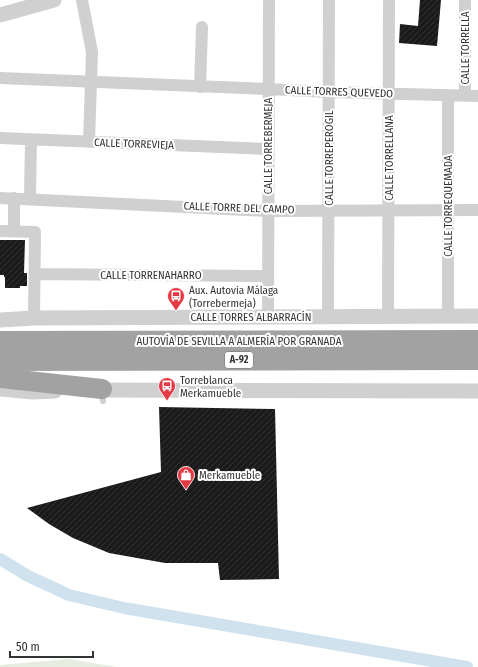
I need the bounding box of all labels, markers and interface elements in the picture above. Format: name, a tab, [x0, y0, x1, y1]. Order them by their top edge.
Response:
street label: CALLE TORRELLA	[459, 11, 472, 85]
street label: CALLE TORRES QUEVEDO	[285, 84, 393, 100]
street label: CALLE TORREBERMEJA	[262, 98, 275, 194]
street label: CALLE TORREPEROGIL	[323, 110, 336, 206]
street label: CALLE TORRELLANA	[383, 115, 396, 201]
street label: CALLE TORREVIEJA	[94, 136, 174, 152]
street label: CALLE TORREQUEMADA	[442, 155, 455, 257]
street label: CALLE TORRE DEL CAMPO	[183, 200, 295, 216]
street label: CALLE TORRENAHARRO	[100, 269, 202, 282]
place label: Aux. Autovia Málaga (Torrebermeja)	[189, 284, 278, 310]
bus stop icon: Aux. Autovia Málaga (Torrebermeja)	[166, 286, 186, 311]
street label: CALLE TORRES ALBARRACÍN	[191, 310, 311, 324]
street label: AUTOVÍA DE SEVILLA A ALMERÍA POR GRANADA	[137, 334, 342, 348]
road number: A-92	[225, 352, 253, 368]
place label: Torreblanca Merkamueble	[180, 374, 241, 400]
bus stop icon: Torreblanca Merkamueble	[157, 376, 177, 401]
shop icon: Merkamueble	[176, 465, 196, 490]
place label: Merkamueble	[199, 469, 260, 482]
scale bar	[10, 633, 93, 659]
text: 50 m	[16, 640, 40, 654]

